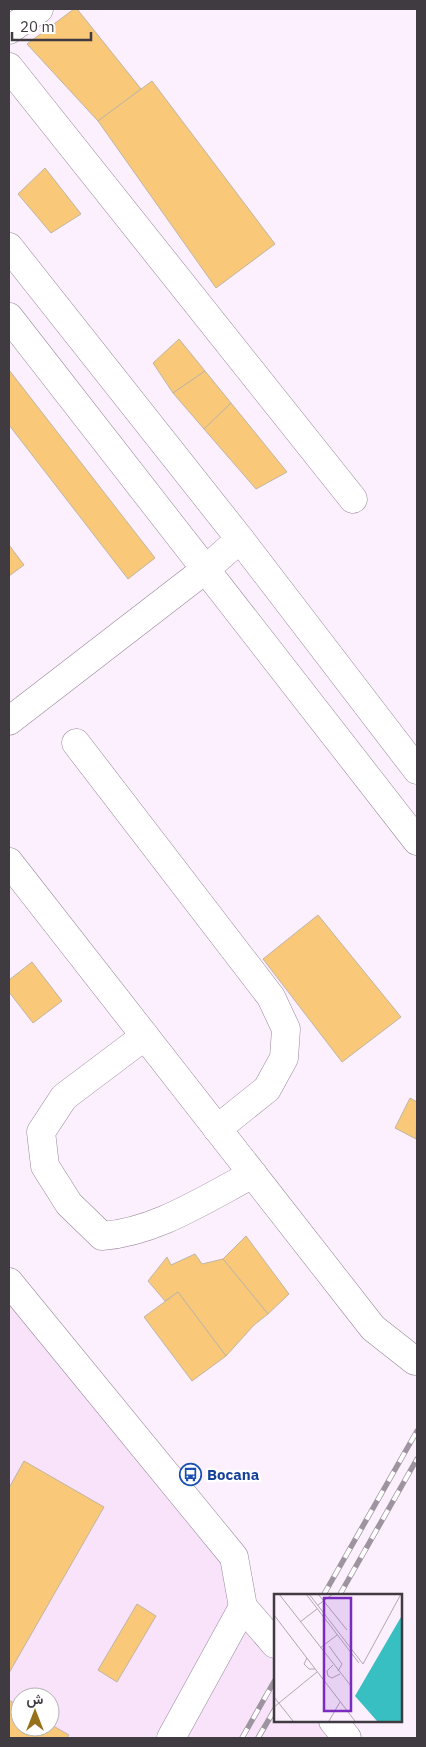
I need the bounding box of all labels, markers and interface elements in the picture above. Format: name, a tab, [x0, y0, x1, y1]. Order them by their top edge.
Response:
scale bar	[12, 10, 91, 42]
text: 20 m	[20, 17, 55, 36]
bus stop icon: Bocana	[179, 1463, 203, 1487]
place label: Bocana	[207, 1465, 260, 1484]
inset map	[274, 1594, 401, 1722]
north arrow	[10, 1687, 60, 1737]
text: ش	[27, 1690, 44, 1708]

